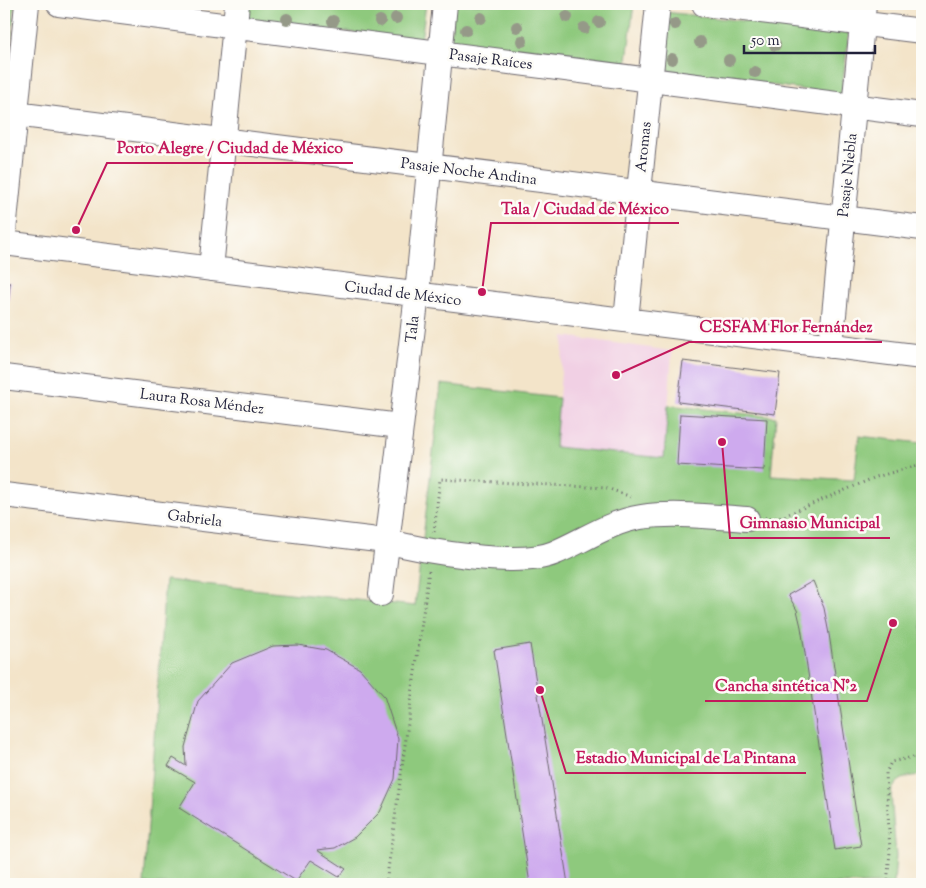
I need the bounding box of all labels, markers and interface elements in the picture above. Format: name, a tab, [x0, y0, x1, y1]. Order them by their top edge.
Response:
scale bar	[744, 22, 875, 54]
text: 50 m	[750, 31, 780, 52]
street label: Pasaje Raíces	[448, 45, 534, 76]
street label: Aromas	[631, 121, 658, 174]
callout: Porto Alegre / Ciudad de México	[107, 132, 353, 163]
street label: Pasaje Niebla	[834, 132, 863, 218]
text: Porto Alegre / Ciudad de México	[117, 138, 343, 161]
street label: Pasaje Noche Andina	[400, 154, 538, 191]
callout: Tala / Ciudad de México	[491, 192, 679, 223]
text: Tala / Ciudad de México	[501, 199, 669, 222]
street label: Ciudad de México	[343, 277, 463, 312]
callout: CESFAM Flor Fernández	[689, 311, 882, 342]
street label: Tala	[401, 314, 426, 344]
text: CESFAM Flor Fernández	[699, 317, 873, 340]
street label: Laura Rosa Méndez	[139, 384, 265, 421]
street label: Gabriela	[166, 506, 224, 533]
callout: Gimnasio Municipal	[730, 507, 890, 538]
text: Gimnasio Municipal	[740, 513, 881, 536]
callout: Cancha sintética N°2	[705, 670, 867, 701]
text: Cancha sintética N°2	[715, 676, 857, 699]
callout: Estadio Municipal de La Pintana	[566, 742, 806, 773]
text: Estadio Municipal de La Pintana	[576, 748, 797, 771]

